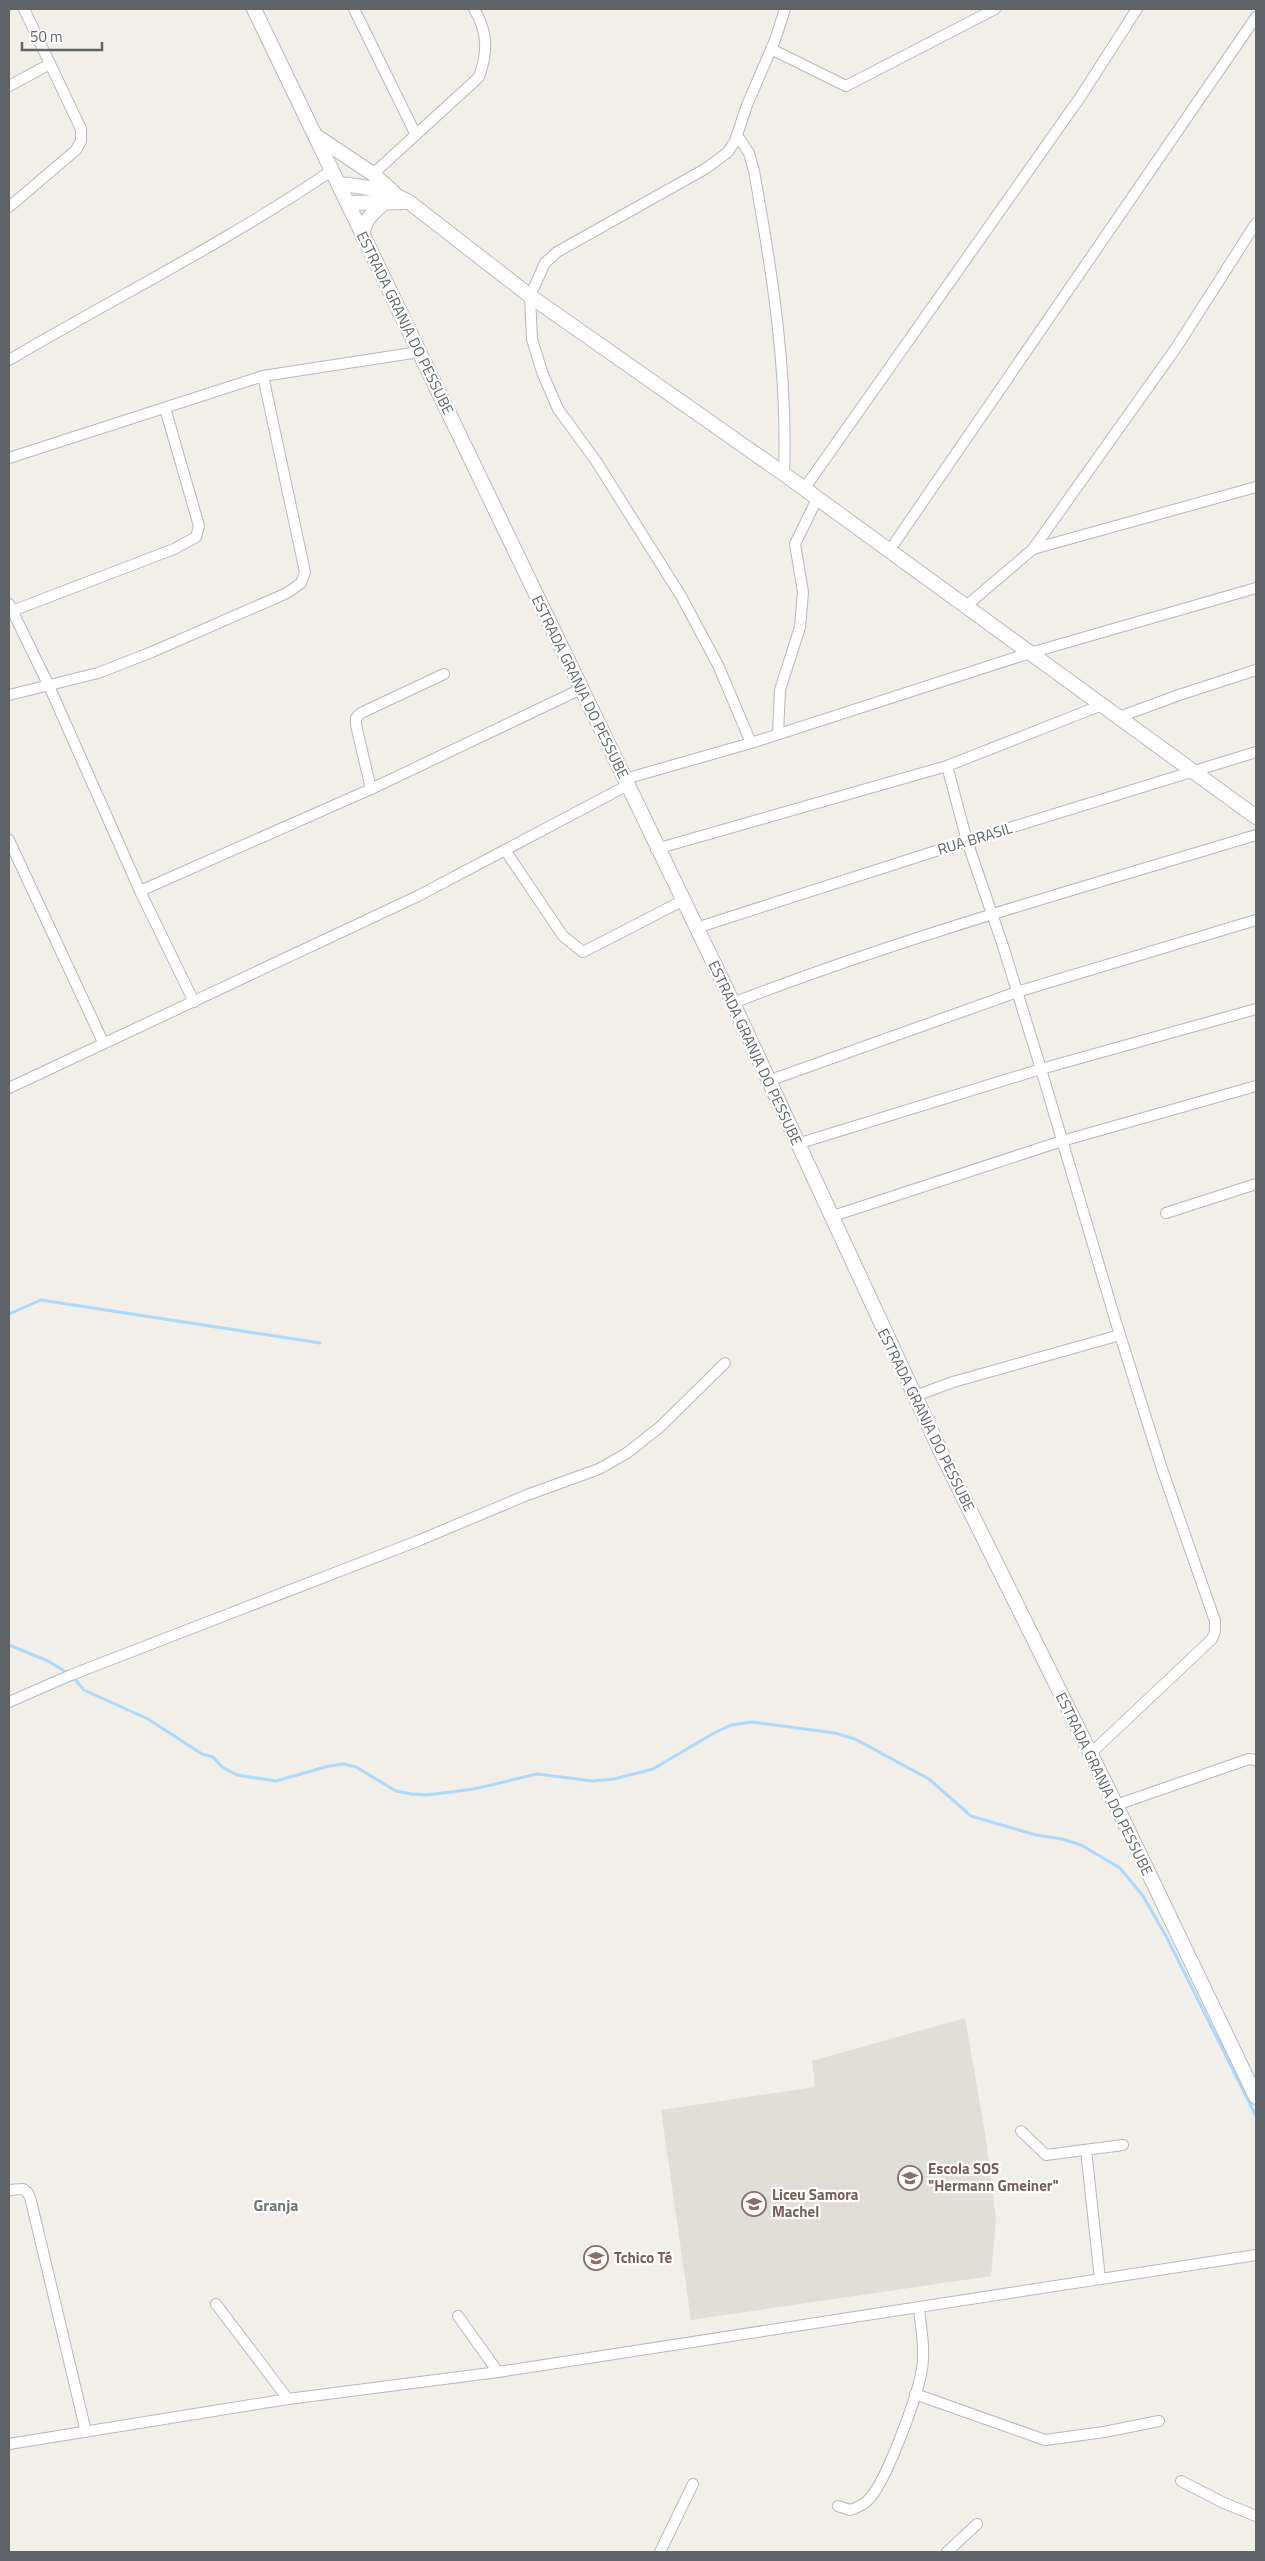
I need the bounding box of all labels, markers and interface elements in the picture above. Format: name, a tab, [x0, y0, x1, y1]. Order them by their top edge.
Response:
scale bar	[22, 20, 102, 52]
text: 50 m	[30, 25, 63, 48]
street label: ESTRADA GRANJA DO PESSUBE	[351, 227, 460, 418]
street label: ESTRADA GRANJA DO PESSUBE	[526, 591, 635, 782]
street label: RUA BRASIL	[935, 816, 1015, 861]
street label: ESTRADA GRANJA DO PESSUBE	[702, 957, 808, 1149]
street label: ESTRADA GRANJA DO PESSUBE	[872, 1324, 981, 1515]
street label: ESTRADA GRANJA DO PESSUBE	[1050, 1688, 1159, 1879]
place label: Escola SOS "Hermann Gmeiner"	[928, 2157, 1059, 2197]
school or university icon: Escola SOS "Hermann Gmeiner"	[897, 2165, 923, 2191]
place label: Liceu Samora Machel	[772, 2183, 859, 2223]
school or university icon: Liceu Samora Machel	[741, 2191, 767, 2217]
district label: Granja	[253, 2193, 299, 2217]
school or university icon: Tchico Té	[583, 2245, 609, 2271]
place label: Tchico Té	[614, 2246, 672, 2269]

